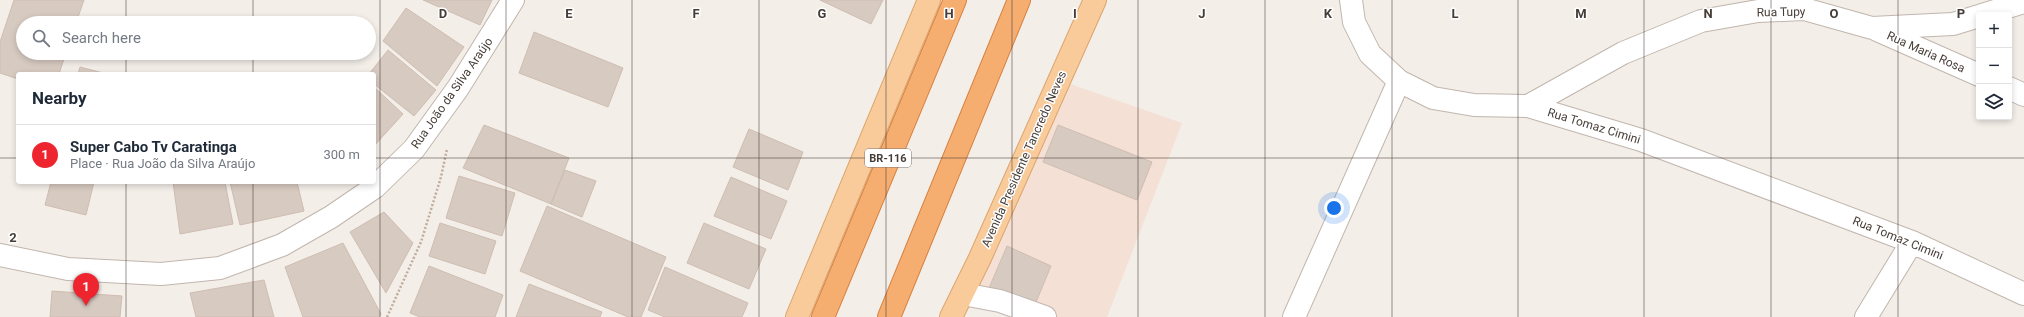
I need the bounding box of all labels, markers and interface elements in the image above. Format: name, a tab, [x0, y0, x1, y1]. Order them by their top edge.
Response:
street label: Rua Tupy	[1756, 5, 1806, 19]
text: D	[439, 6, 447, 21]
text: E	[565, 6, 573, 21]
text: F	[692, 6, 700, 21]
text: G	[818, 6, 827, 21]
text: H	[944, 6, 954, 21]
text: I	[1073, 6, 1077, 21]
text: J	[1198, 6, 1206, 21]
text: K	[1324, 6, 1333, 21]
text: L	[1451, 6, 1459, 21]
text: M	[1575, 6, 1587, 21]
text: N	[1703, 6, 1713, 21]
text: O	[1830, 6, 1839, 21]
text: P	[1957, 6, 1965, 21]
map controls	[1976, 12, 2012, 120]
button: +	[1976, 12, 2012, 48]
search box	[16, 16, 376, 60]
icon: search	[30, 27, 52, 49]
text: Search here	[62, 29, 141, 47]
street label: Rua Maria Rosa	[1885, 29, 1967, 75]
street label: Rua João da Silva Araújo	[408, 35, 496, 151]
button: −	[1976, 48, 2012, 84]
street label: Avenida Presidente Tancredo Neves	[979, 69, 1069, 249]
button: layers	[1976, 84, 2012, 120]
text: Nearby	[32, 88, 87, 108]
street label: Rua Tomaz Cimini	[1546, 105, 1642, 147]
text: Super Cabo Tv Caratinga	[70, 138, 237, 156]
text: 1	[41, 147, 49, 162]
text: 300 m	[323, 147, 360, 162]
road number: BR-116	[865, 149, 911, 167]
text: Place · Rua João da Silva Araújo	[70, 156, 255, 171]
your location	[1324, 198, 1344, 218]
street label: Rua Tomaz Cimini	[1851, 213, 1945, 263]
text: 2	[9, 230, 17, 245]
pin: 1	[73, 273, 99, 306]

